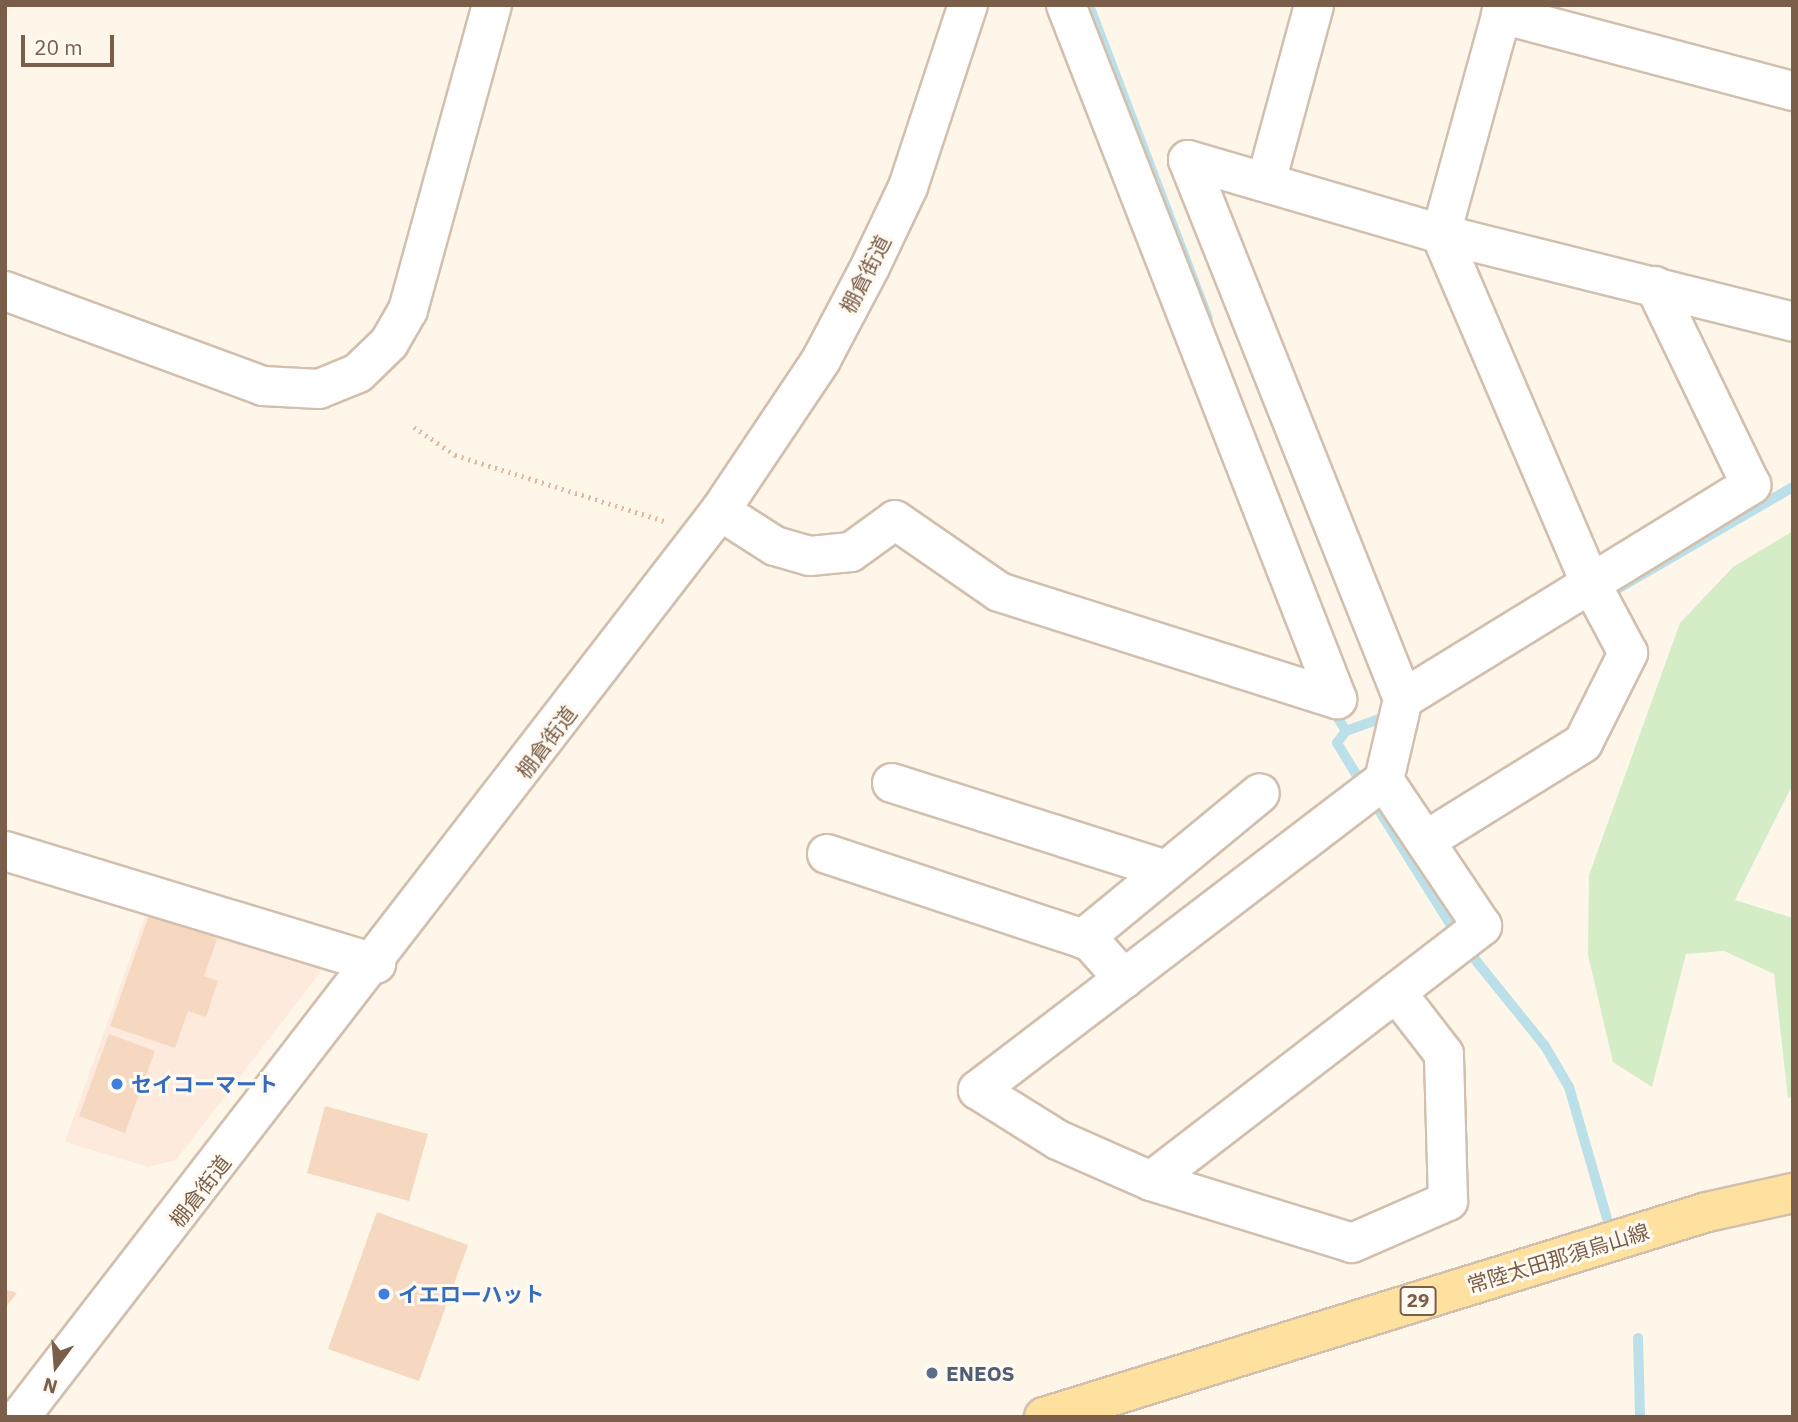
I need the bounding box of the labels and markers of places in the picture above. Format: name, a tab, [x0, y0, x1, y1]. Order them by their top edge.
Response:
place label: セイコーマート	[131, 1071, 278, 1097]
marker: セイコーマート	[109, 1076, 125, 1092]
place label: イエローハット	[398, 1281, 545, 1307]
marker: イエローハット	[376, 1286, 392, 1302]
place label: ENEOS	[946, 1360, 1015, 1386]
marker: ENEOS	[924, 1365, 940, 1381]

